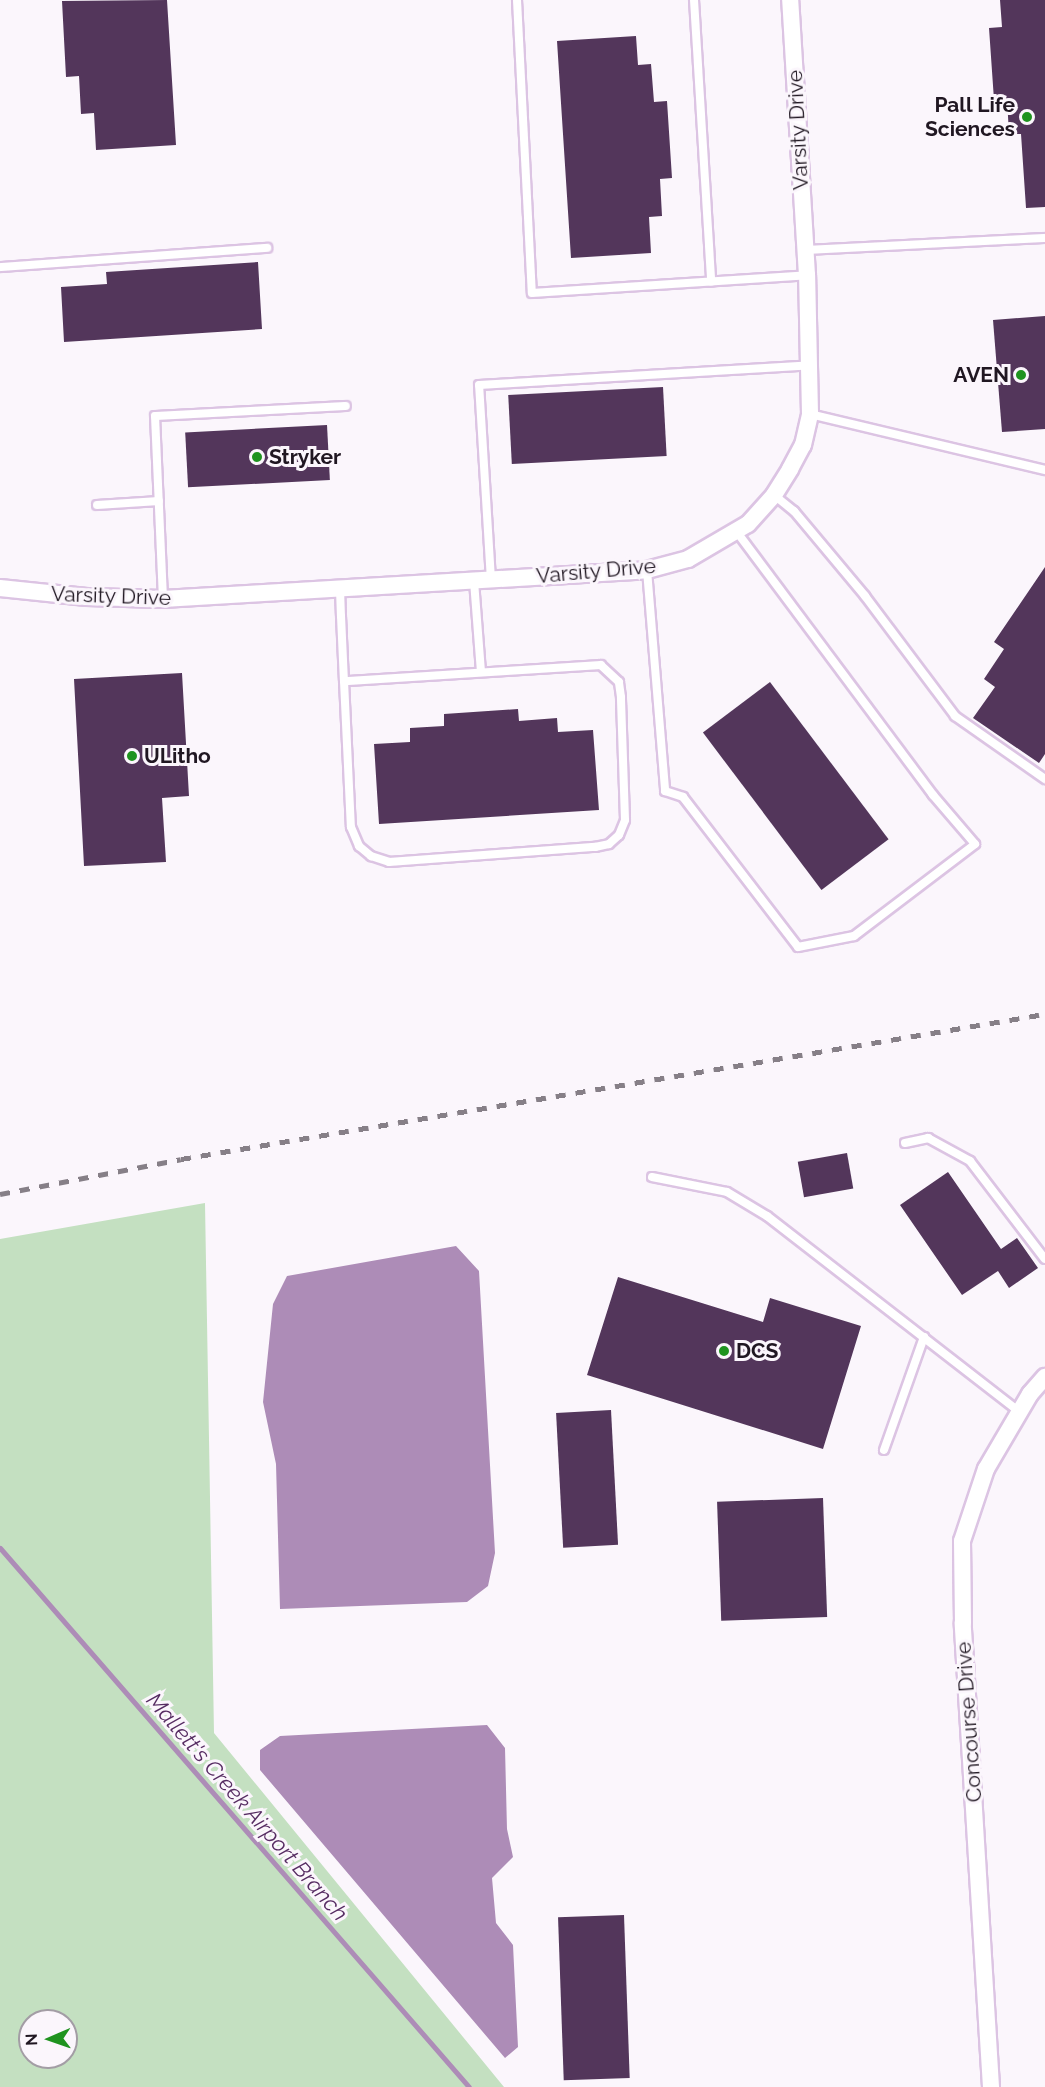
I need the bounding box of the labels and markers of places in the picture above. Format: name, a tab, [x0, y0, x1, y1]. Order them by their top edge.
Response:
place label: Pall Life Sciences	[925, 92, 1015, 142]
marker: Pall Life Sciences	[1020, 110, 1034, 124]
place label: AVEN	[953, 362, 1009, 388]
marker: AVEN	[1014, 368, 1028, 382]
place label: Stryker	[269, 444, 341, 470]
marker: Stryker	[250, 450, 264, 464]
place label: ULitho	[144, 743, 211, 769]
marker: ULitho	[125, 749, 139, 763]
place label: DCS	[736, 1338, 778, 1364]
marker: DCS	[717, 1344, 731, 1358]

